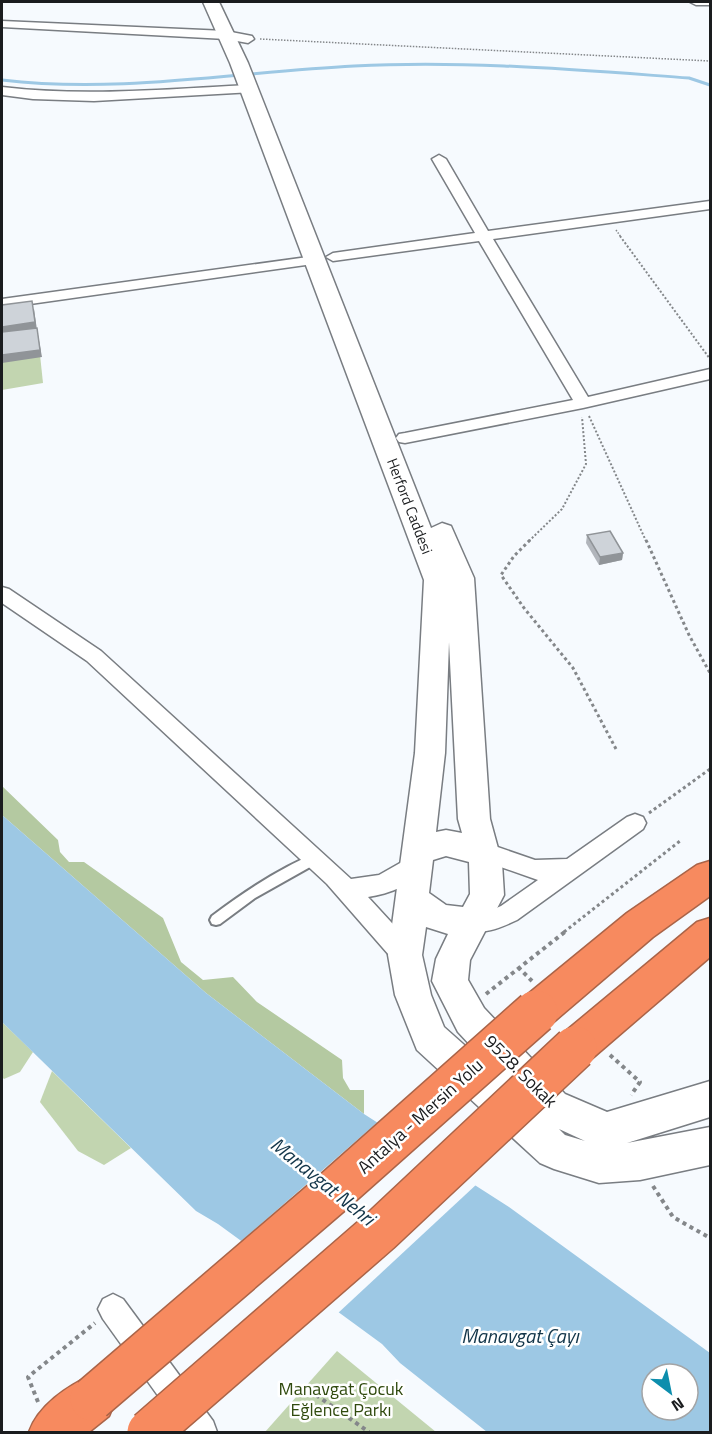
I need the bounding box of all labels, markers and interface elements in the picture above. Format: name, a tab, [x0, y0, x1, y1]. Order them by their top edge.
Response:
street label: Herford Caddesi	[381, 455, 439, 557]
street label: 9528. Sokak	[478, 1028, 564, 1114]
street label: Antalya - Mersin Yolu	[351, 1052, 489, 1180]
water label: Manavgat Nehri	[264, 1129, 384, 1235]
water label: Manavgat Çayı	[461, 1320, 581, 1351]
north arrow	[640, 1362, 700, 1422]
park label: Manavgat Çocuk Eğlence Parkı	[279, 1375, 404, 1423]
text: N	[667, 1392, 689, 1418]

